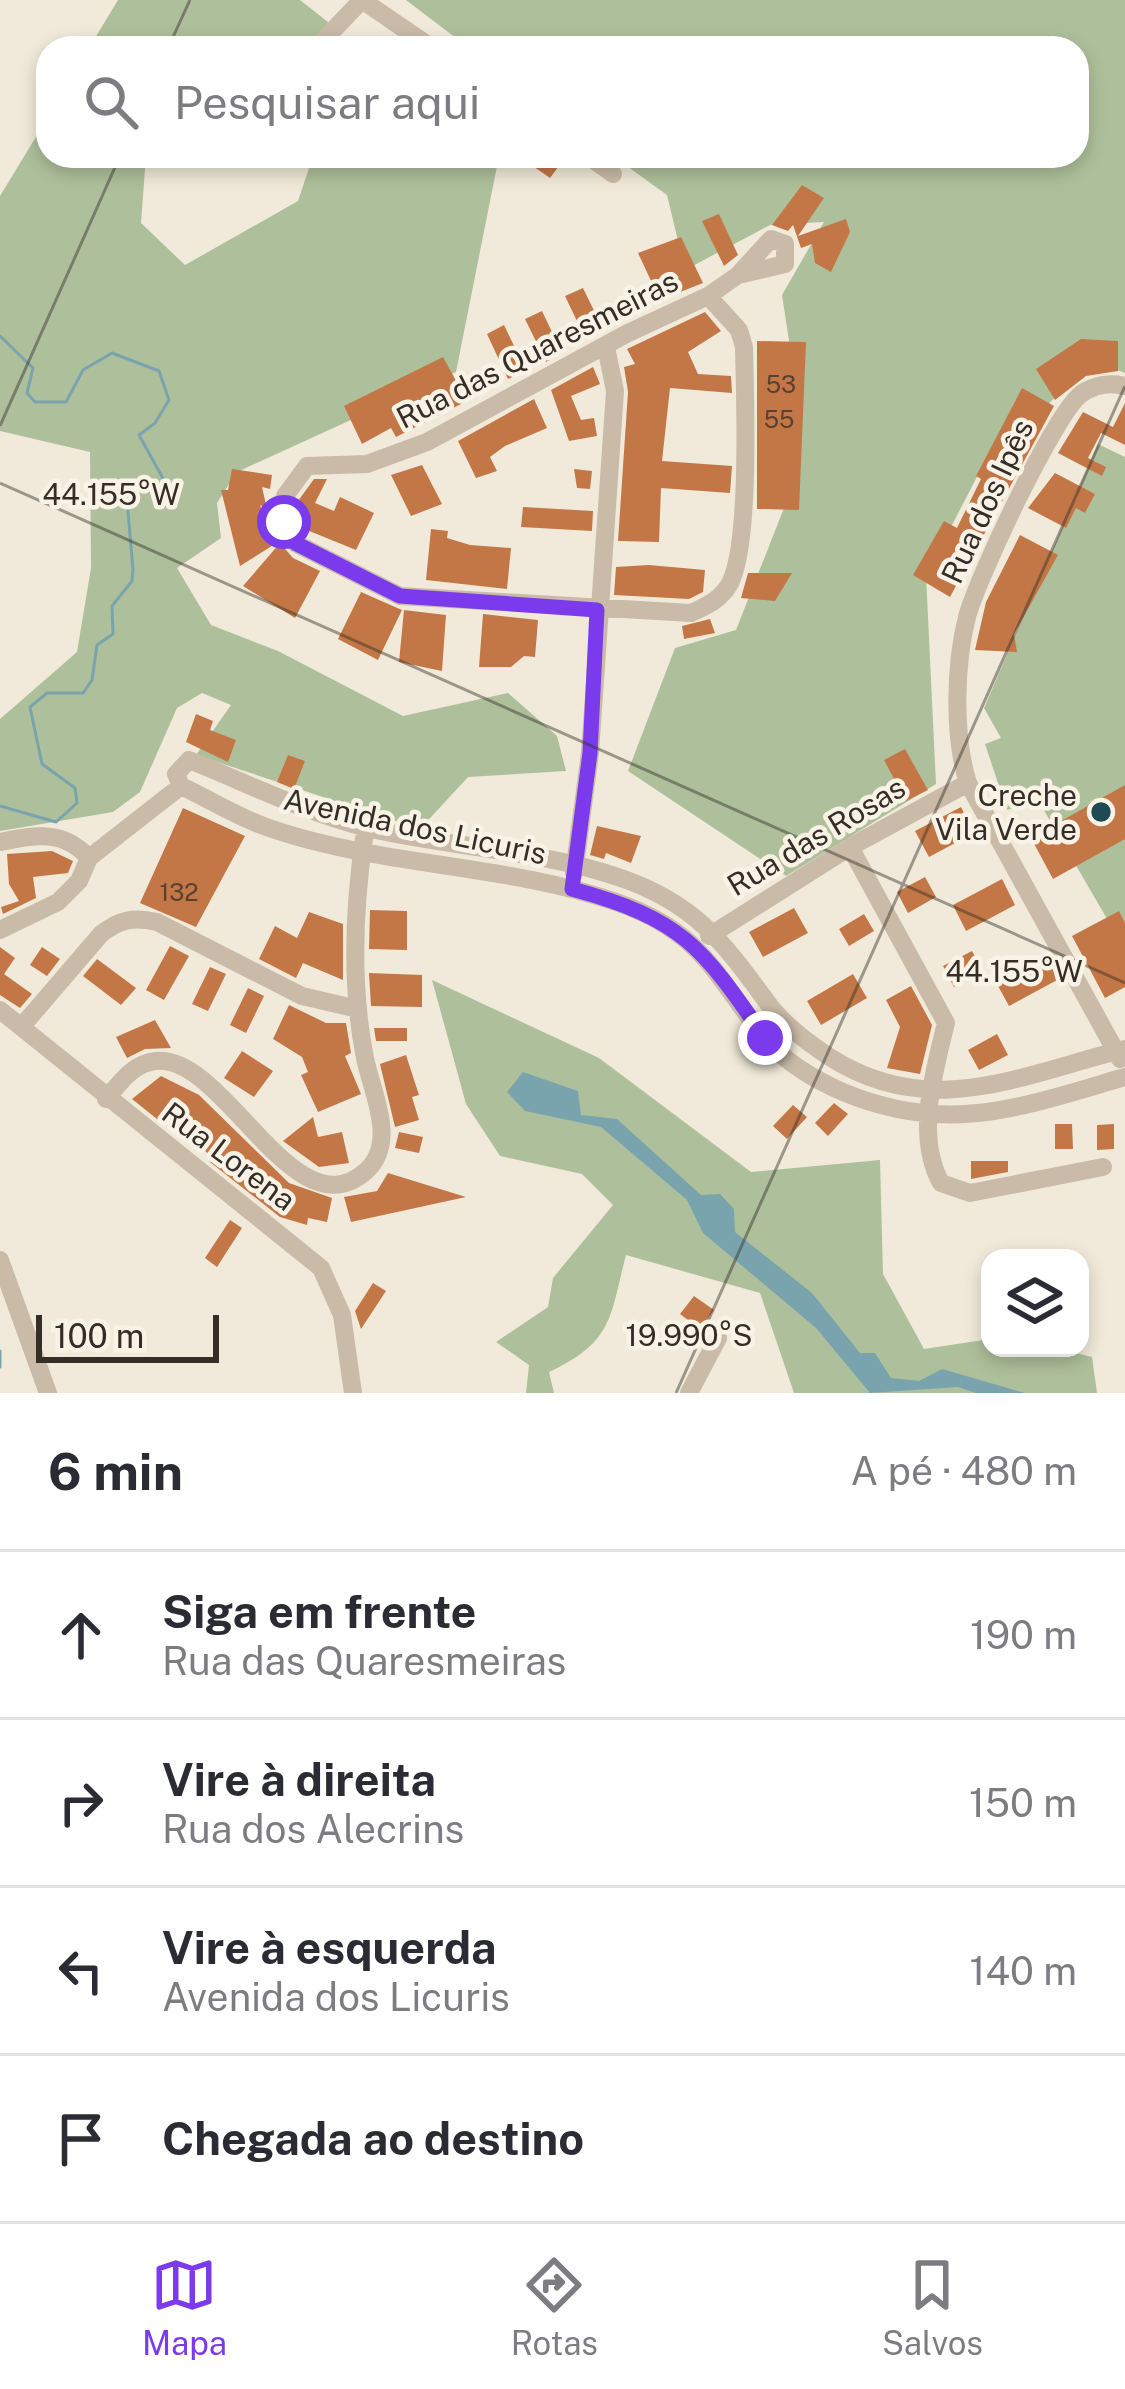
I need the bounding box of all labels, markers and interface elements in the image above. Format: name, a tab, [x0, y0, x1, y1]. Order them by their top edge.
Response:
search box	[36, 36, 1089, 168]
icon: search	[78, 69, 144, 135]
text: Pesquisar aqui	[174, 76, 480, 129]
street label: Rua das Quaresmeiras	[390, 262, 684, 436]
house number: 53	[766, 370, 796, 398]
house number: 55	[764, 405, 794, 433]
street label: Rua dos Ipês	[933, 413, 1041, 589]
text: 44.155°W	[42, 476, 180, 512]
route start	[257, 495, 311, 549]
street label: Rua das Rosas	[721, 769, 911, 903]
place label: Creche Vila Verde	[935, 777, 1077, 847]
street label: Avenida dos Licuris	[280, 781, 550, 871]
marker: Creche Vila Verde	[1088, 799, 1114, 825]
house number: 132	[159, 878, 199, 906]
text: 44.155°W	[945, 953, 1083, 989]
route end	[738, 1011, 792, 1065]
street label: Rua Lorena	[155, 1094, 303, 1218]
map controls	[981, 1249, 1089, 1357]
button: layers	[981, 1249, 1089, 1357]
scale bar	[36, 1309, 219, 1362]
text: 100 m	[54, 1317, 144, 1355]
text: 19.990°S	[625, 1317, 753, 1353]
text: 6 min	[48, 1442, 183, 1501]
text: A pé · 480 m	[851, 1448, 1077, 1494]
text: Siga em frente	[162, 1585, 476, 1638]
icon: ahead	[48, 1602, 114, 1668]
text: 190 m	[970, 1612, 1077, 1658]
text: Rua das Quaresmeiras	[162, 1638, 566, 1684]
text: Vire à direita	[162, 1753, 436, 1806]
icon: right	[48, 1770, 114, 1836]
text: 150 m	[969, 1780, 1077, 1826]
text: Rua dos Alecrins	[162, 1806, 464, 1852]
text: Vire à esquerda	[162, 1921, 497, 1974]
icon: left	[48, 1938, 114, 2004]
text: 140 m	[970, 1948, 1077, 1994]
text: Avenida dos Licuris	[162, 1974, 510, 2020]
icon: arrive	[48, 2106, 114, 2172]
text: Chegada ao destino	[162, 2112, 584, 2165]
tab: Mapa	[142, 2252, 227, 2362]
tab: Rotas	[511, 2252, 598, 2362]
tab: Salvos	[882, 2252, 983, 2362]

